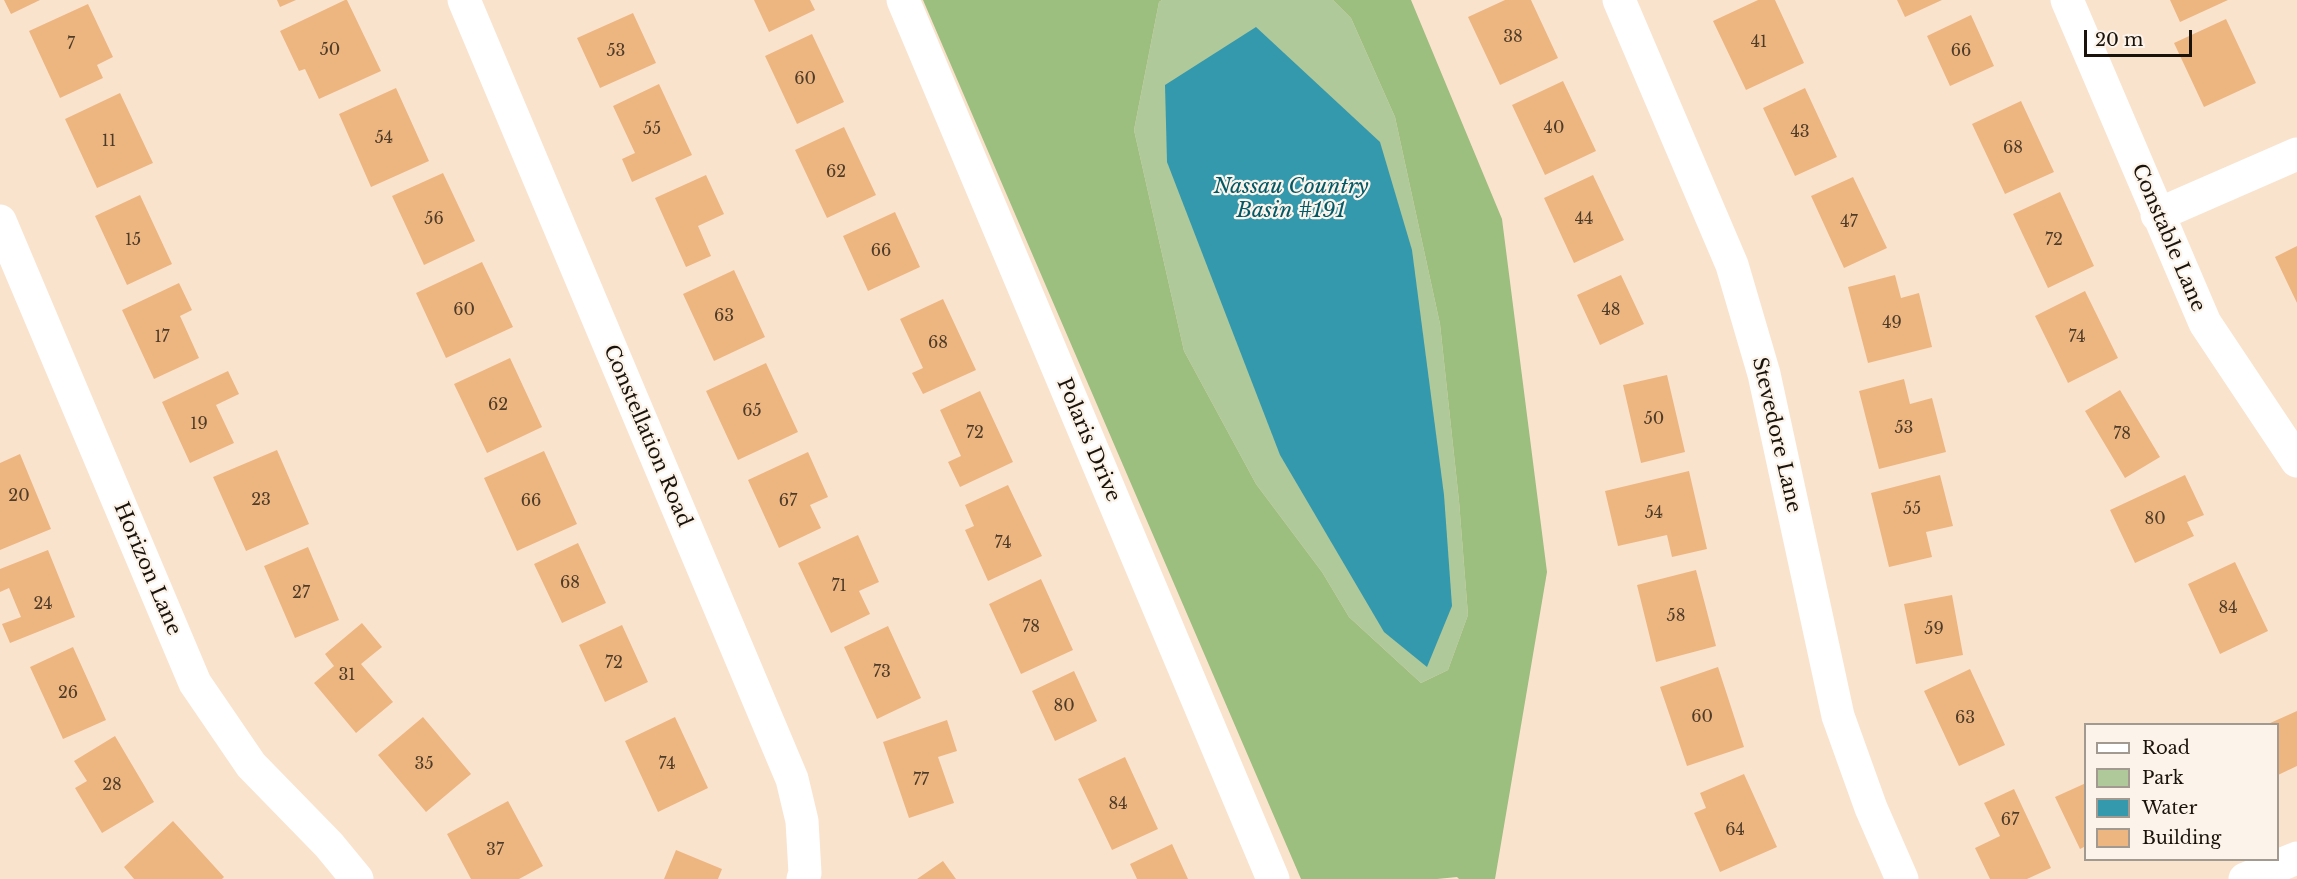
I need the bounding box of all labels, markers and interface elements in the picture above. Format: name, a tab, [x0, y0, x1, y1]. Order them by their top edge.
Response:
scale bar	[2087, 18, 2195, 56]
house number: 38	[1503, 27, 1523, 47]
text: 20 m	[2095, 29, 2143, 51]
house number: 41	[1751, 32, 1767, 52]
house number: 7	[67, 34, 75, 54]
house number: 50	[320, 40, 340, 60]
house number: 53	[607, 41, 625, 61]
house number: 66	[1951, 41, 1971, 61]
house number: 60	[794, 69, 816, 89]
house number: 40	[1544, 118, 1564, 138]
house number: 55	[643, 119, 661, 139]
house number: 43	[1790, 122, 1810, 142]
house number: 54	[375, 128, 393, 148]
house number: 11	[102, 131, 116, 151]
house number: 68	[2003, 138, 2023, 158]
street label: Constable Lane	[2126, 160, 2210, 316]
house number: 62	[826, 162, 846, 182]
water label: Nassau Country Basin #191	[1213, 174, 1369, 224]
house number: 56	[424, 209, 444, 229]
house number: 44	[1575, 209, 1593, 229]
house number: 47	[1840, 212, 1858, 232]
house number: 15	[125, 230, 141, 250]
house number: 72	[2045, 230, 2063, 250]
house number: 66	[871, 241, 891, 261]
house number: 60	[453, 300, 475, 320]
house number: 48	[1601, 300, 1621, 320]
house number: 63	[714, 306, 734, 326]
house number: 49	[1882, 313, 1902, 333]
house number: 17	[154, 327, 170, 347]
house number: 74	[2068, 327, 2086, 347]
house number: 68	[928, 333, 948, 353]
street label: Constellation Road	[598, 341, 696, 531]
street label: Stevedore Lane	[1746, 355, 1806, 515]
street label: Polaris Drive	[1051, 374, 1125, 506]
house number: 62	[488, 395, 508, 415]
house number: 65	[742, 401, 762, 421]
house number: 50	[1644, 409, 1664, 429]
house number: 19	[190, 414, 208, 434]
house number: 53	[1895, 418, 1913, 438]
house number: 72	[966, 423, 984, 443]
house number: 78	[2113, 424, 2131, 444]
house number: 20	[8, 486, 30, 506]
house number: 23	[251, 490, 271, 510]
house number: 66	[521, 491, 541, 511]
house number: 67	[779, 491, 797, 511]
street label: Horizon Lane	[108, 499, 186, 639]
house number: 55	[1903, 499, 1921, 519]
house number: 54	[1645, 503, 1663, 523]
house number: 80	[2144, 509, 2166, 529]
house number: 74	[994, 533, 1012, 553]
house number: 68	[560, 573, 580, 593]
house number: 71	[831, 576, 847, 596]
house number: 27	[292, 583, 310, 603]
house number: 24	[33, 594, 53, 614]
house number: 84	[2218, 598, 2238, 618]
house number: 58	[1667, 606, 1685, 626]
house number: 78	[1022, 617, 1040, 637]
house number: 59	[1924, 619, 1944, 639]
house number: 72	[605, 653, 623, 673]
house number: 73	[873, 662, 891, 682]
house number: 31	[339, 665, 355, 685]
house number: 26	[58, 683, 78, 703]
house number: 80	[1053, 696, 1075, 716]
house number: 60	[1691, 707, 1713, 727]
house number: 63	[1955, 708, 1975, 728]
legend	[2084, 723, 2279, 861]
text: Road	[2142, 737, 2190, 759]
house number: 35	[415, 754, 433, 774]
house number: 74	[658, 754, 676, 774]
text: Park	[2142, 767, 2184, 789]
house number: 77	[913, 770, 929, 790]
house number: 28	[102, 775, 122, 795]
house number: 84	[1108, 794, 1128, 814]
text: Water	[2142, 797, 2197, 819]
house number: 67	[2001, 810, 2019, 830]
house number: 64	[1725, 820, 1745, 840]
text: Building	[2142, 827, 2221, 849]
house number: 37	[486, 840, 504, 860]

